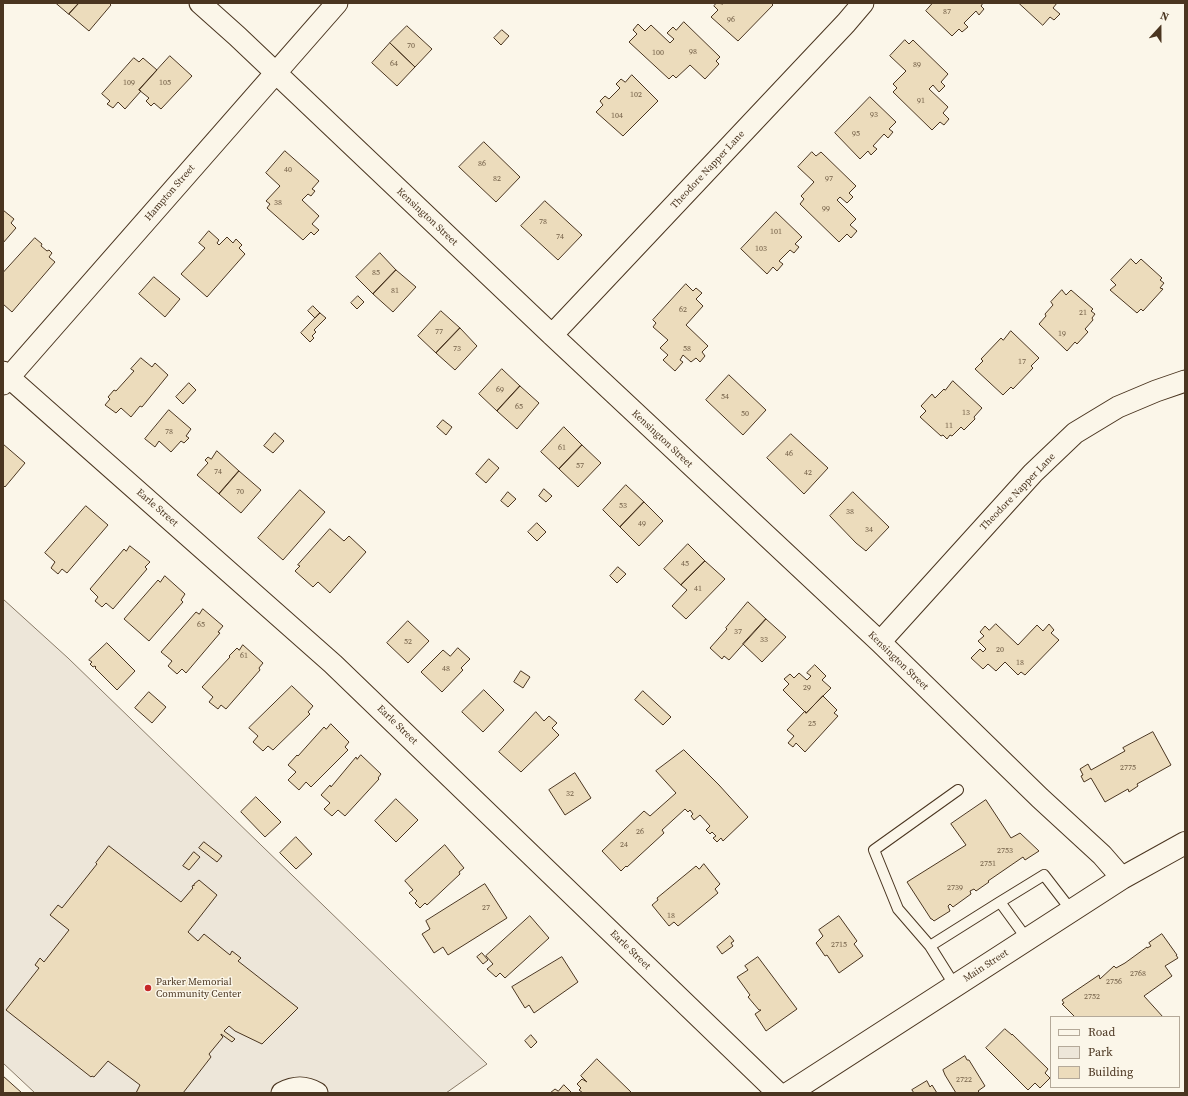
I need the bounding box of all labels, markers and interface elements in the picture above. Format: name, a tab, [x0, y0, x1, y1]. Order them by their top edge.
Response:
house number: 87	[943, 7, 951, 17]
north arrow	[1140, 8, 1180, 48]
text: N	[1158, 8, 1171, 25]
house number: 96	[727, 15, 735, 25]
house number: 70	[407, 41, 415, 51]
house number: 98	[689, 47, 697, 57]
house number: 100	[652, 48, 664, 58]
house number: 64	[390, 59, 398, 69]
house number: 89	[913, 60, 921, 70]
house number: 109	[123, 78, 135, 88]
house number: 105	[159, 78, 171, 88]
house number: 102	[630, 90, 642, 100]
house number: 91	[917, 96, 925, 106]
house number: 93	[870, 110, 878, 120]
house number: 104	[611, 111, 623, 121]
street label: Theodore Napper Lane	[669, 128, 747, 212]
house number: 95	[852, 129, 860, 139]
house number: 86	[478, 159, 486, 169]
street label: Hampton Street	[142, 163, 198, 223]
house number: 40	[284, 165, 292, 175]
house number: 82	[493, 174, 501, 184]
house number: 97	[825, 174, 833, 184]
street label: Kensington Street	[394, 186, 460, 248]
house number: 38	[274, 198, 282, 208]
house number: 99	[822, 204, 830, 214]
house number: 78	[539, 217, 547, 227]
house number: 101	[770, 227, 782, 237]
house number: 74	[556, 232, 564, 242]
house number: 103	[755, 244, 767, 254]
house number: 85	[372, 268, 380, 278]
house number: 81	[391, 286, 399, 296]
house number: 62	[679, 305, 687, 315]
house number: 21	[1079, 308, 1087, 318]
house number: 77	[435, 327, 443, 337]
house number: 19	[1058, 329, 1066, 339]
house number: 73	[453, 344, 461, 354]
house number: 58	[683, 344, 691, 354]
house number: 17	[1018, 357, 1026, 367]
house number: 69	[496, 385, 504, 395]
house number: 54	[721, 392, 729, 402]
house number: 65	[515, 402, 523, 412]
street label: Kensington Street	[629, 408, 695, 470]
house number: 13	[962, 408, 970, 418]
house number: 50	[741, 409, 749, 419]
house number: 11	[945, 421, 953, 431]
house number: 78	[165, 427, 173, 437]
house number: 61	[558, 443, 566, 453]
house number: 46	[785, 449, 793, 459]
street label: Theodore Napper Lane	[978, 451, 1058, 533]
house number: 57	[576, 461, 584, 471]
house number: 74	[214, 467, 222, 477]
house number: 42	[804, 468, 812, 478]
street label: Earle Street	[134, 487, 180, 529]
house number: 70	[236, 487, 244, 497]
house number: 53	[619, 501, 627, 511]
house number: 38	[846, 507, 854, 517]
house number: 49	[638, 519, 646, 529]
house number: 34	[865, 525, 873, 535]
house number: 45	[681, 559, 689, 569]
house number: 41	[694, 584, 702, 594]
house number: 65	[197, 620, 205, 630]
house number: 37	[734, 627, 742, 637]
street label: Kensington Street	[865, 629, 931, 693]
house number: 33	[760, 635, 768, 645]
house number: 52	[404, 637, 412, 647]
house number: 20	[996, 645, 1004, 655]
house number: 61	[240, 651, 248, 661]
house number: 18	[1016, 658, 1024, 668]
house number: 48	[442, 664, 450, 674]
house number: 29	[803, 683, 811, 693]
street label: Earle Street	[374, 703, 420, 747]
house number: 25	[808, 719, 816, 729]
house number: 2775	[1120, 763, 1136, 773]
house number: 32	[566, 789, 574, 799]
house number: 26	[636, 827, 644, 837]
house number: 24	[620, 840, 628, 850]
house number: 2753	[997, 846, 1013, 856]
house number: 2751	[980, 859, 996, 869]
house number: 2739	[947, 883, 963, 893]
house number: 27	[482, 903, 490, 913]
house number: 18	[667, 911, 675, 921]
street label: Earle Street	[607, 928, 653, 972]
house number: 2715	[831, 940, 847, 950]
street label: Main Street	[961, 947, 1011, 985]
house number: 2768	[1130, 969, 1146, 979]
place label: Parker Memorial Community Center	[156, 976, 241, 1000]
house number: 2756	[1106, 977, 1122, 987]
marker: Parker Memorial Community Center	[143, 983, 153, 993]
house number: 2752	[1084, 992, 1100, 1002]
legend	[1050, 1016, 1180, 1088]
text: Road	[1088, 1024, 1115, 1040]
text: Park	[1088, 1044, 1113, 1060]
text: Building	[1088, 1064, 1133, 1080]
house number: 2722	[956, 1075, 972, 1085]

